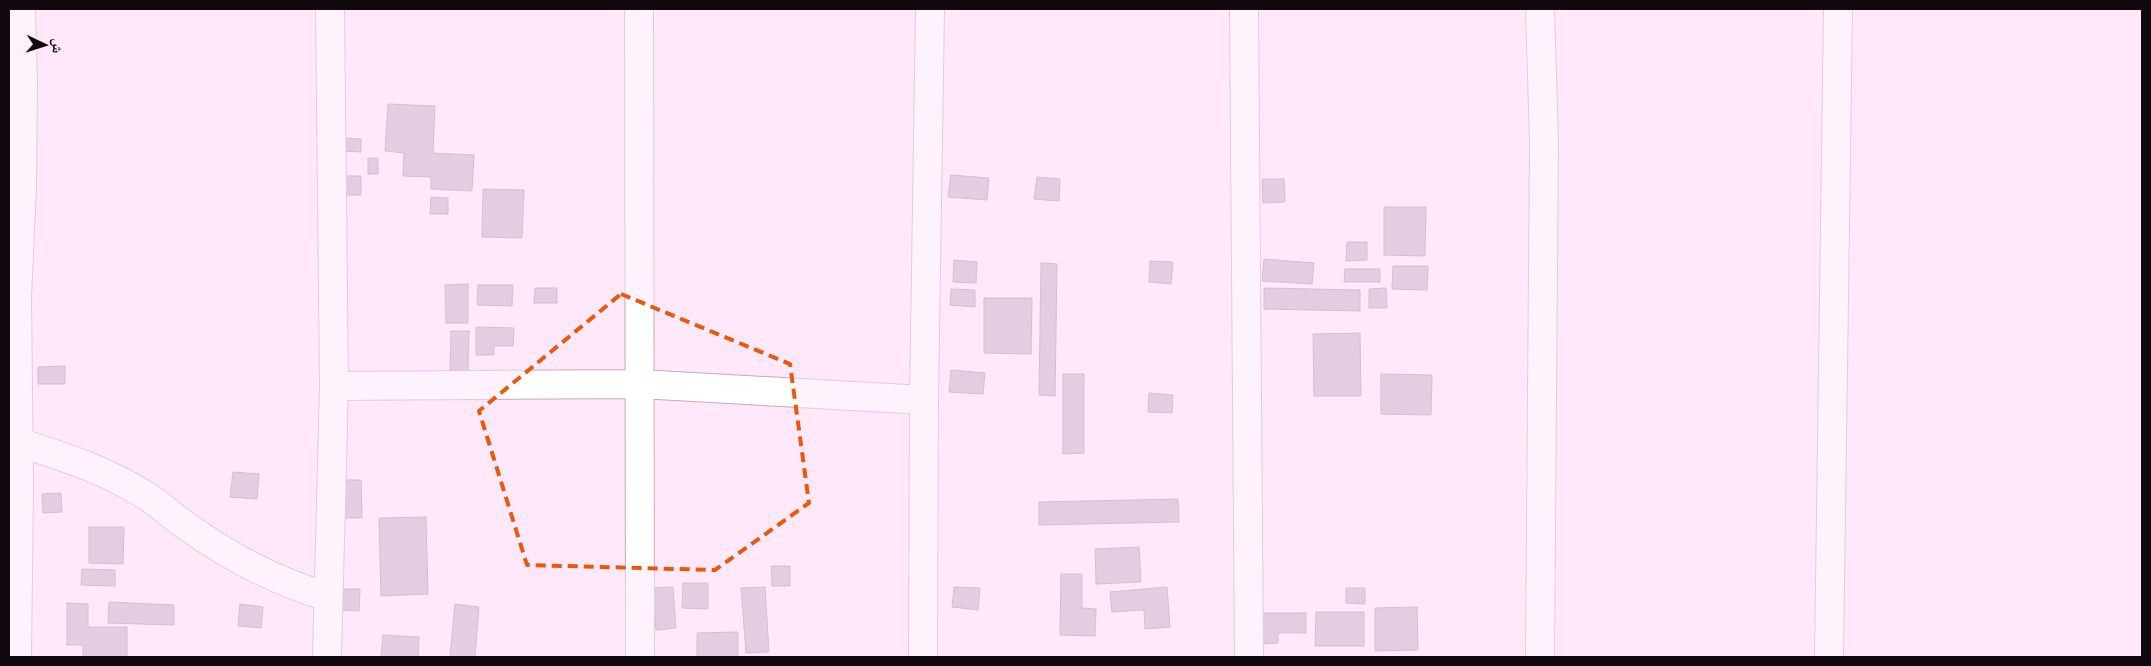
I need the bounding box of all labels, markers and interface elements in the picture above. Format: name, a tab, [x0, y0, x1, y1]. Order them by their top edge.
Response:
north arrow	[20, 20, 70, 70]
text: ش	[48, 38, 68, 54]

